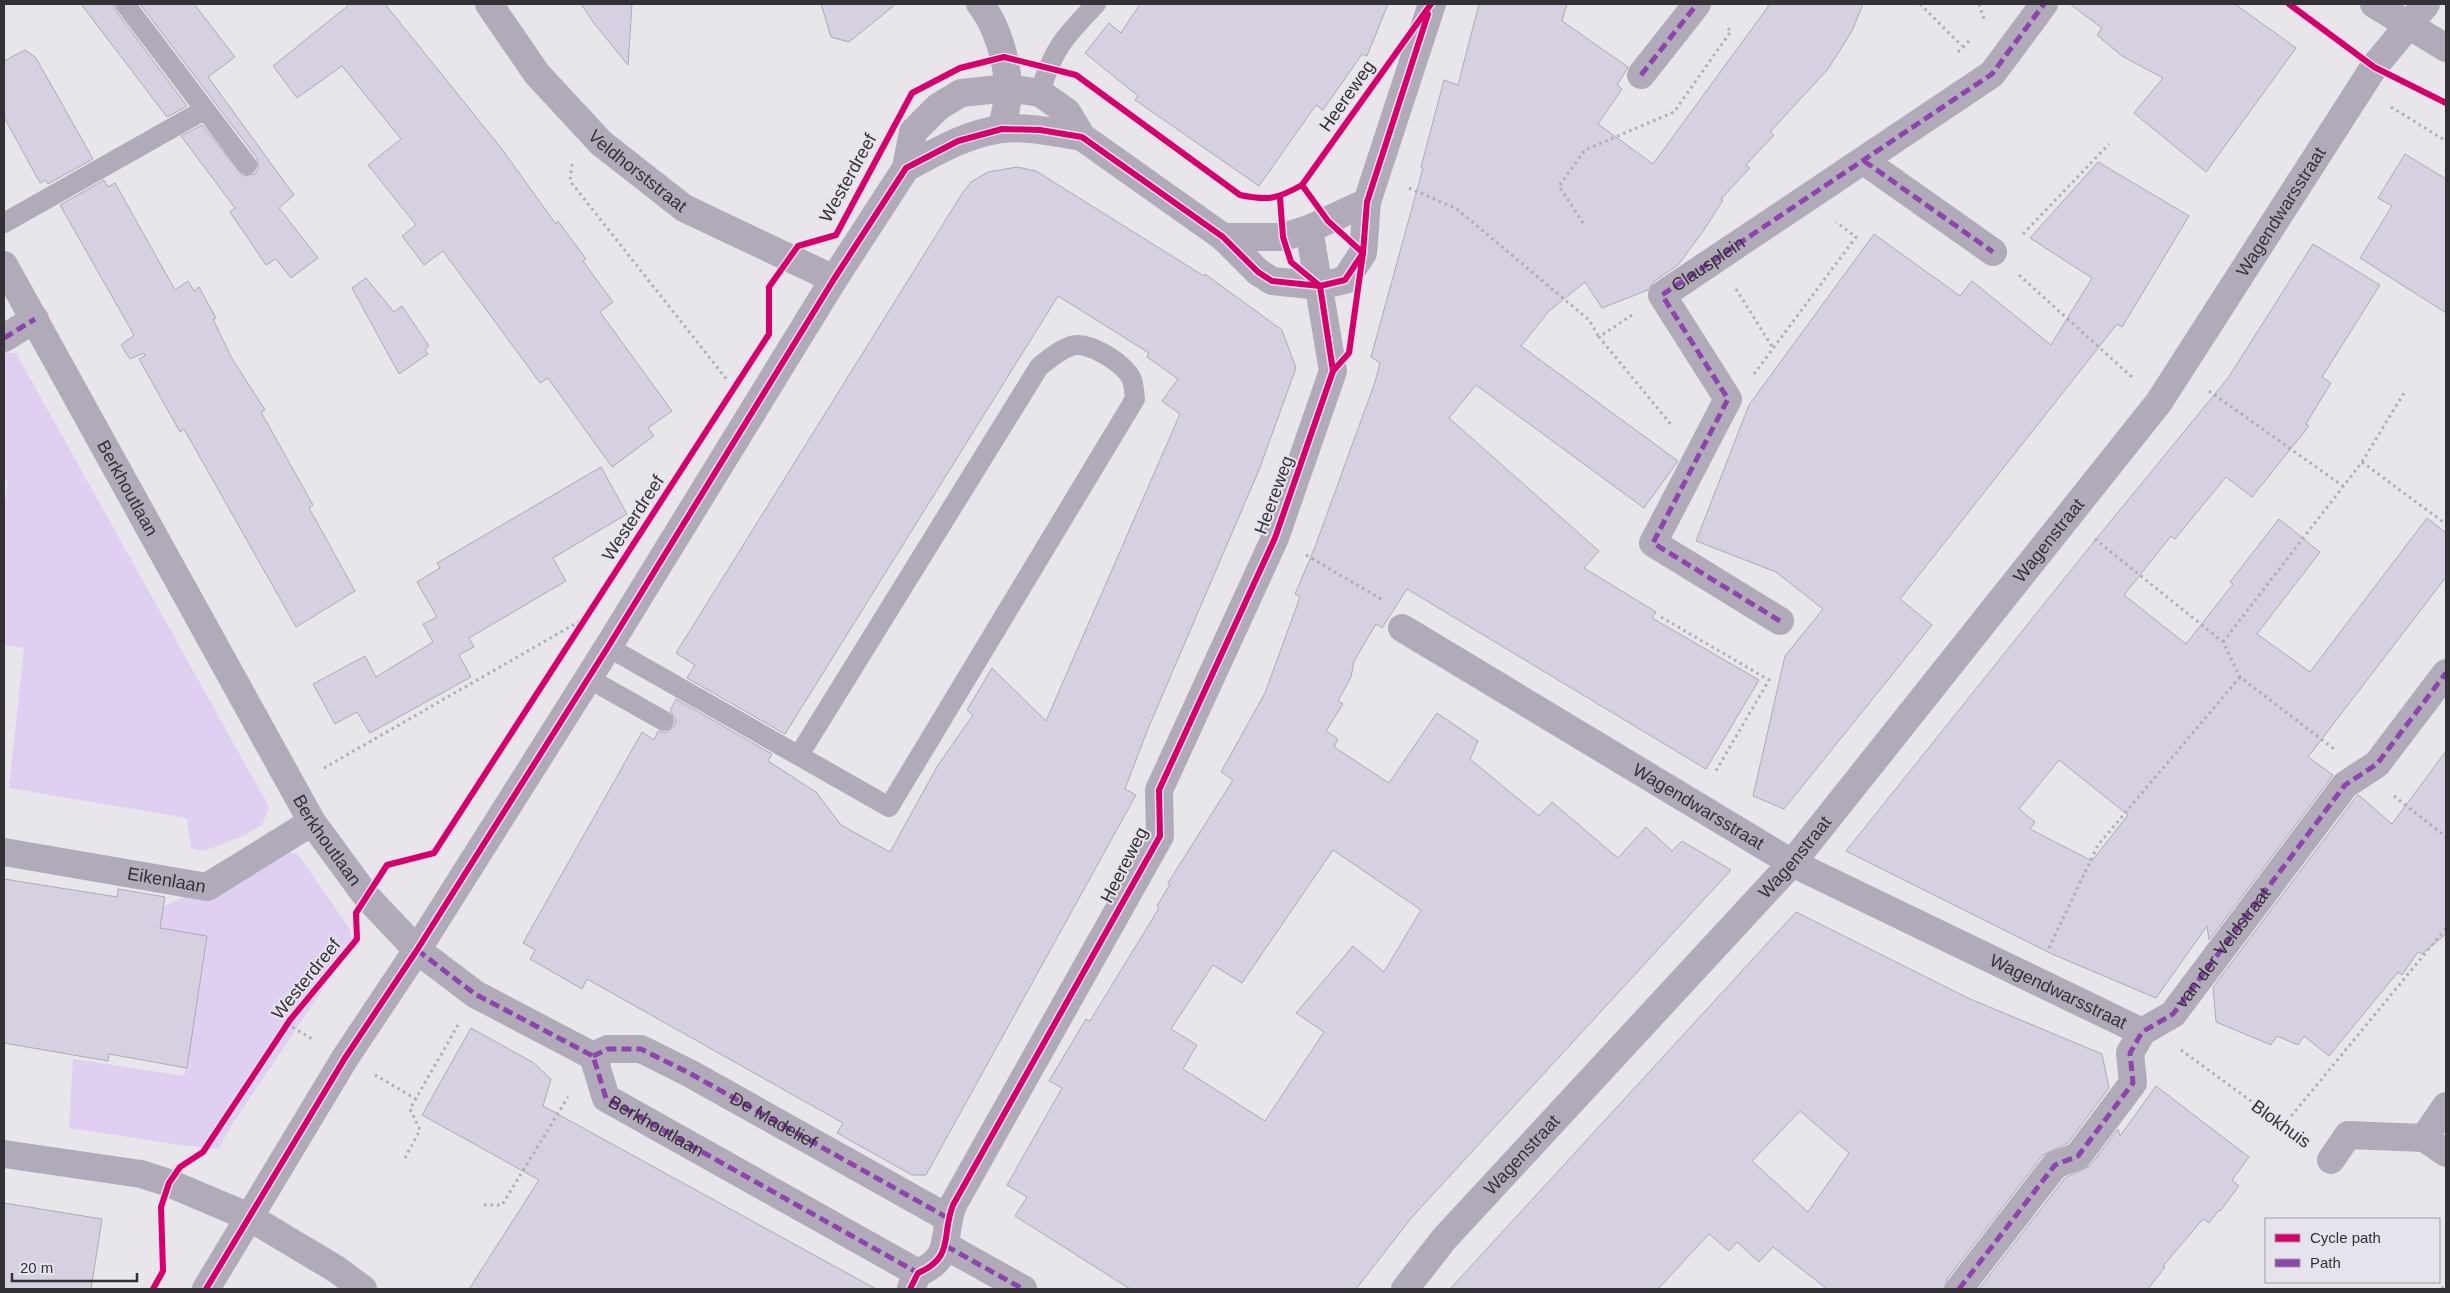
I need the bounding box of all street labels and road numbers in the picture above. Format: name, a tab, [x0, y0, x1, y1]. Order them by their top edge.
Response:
street label: Heereweg	[1315, 57, 1379, 135]
street label: Veldhorststraat	[584, 126, 691, 216]
street label: Westerdreef	[816, 130, 881, 226]
street label: Wagendwarsstraat	[2232, 143, 2330, 280]
street label: Clausplein	[1668, 232, 1749, 296]
street label: Berkhoutlaan	[93, 437, 162, 539]
street label: Heereweg	[1251, 453, 1297, 537]
street label: Westerdreef	[598, 471, 669, 564]
street label: Wagenstraat	[2009, 495, 2088, 586]
street label: Wagendwarsstraat	[1629, 759, 1768, 854]
street label: Berkhoutlaan	[289, 791, 365, 890]
street label: Wagenstraat	[1754, 812, 1835, 902]
street label: Heereweg	[1096, 824, 1152, 906]
street label: Eikenlaan	[126, 863, 207, 897]
street label: van der Veldstraat	[2171, 884, 2274, 1012]
street label: Westerdreef	[267, 934, 345, 1023]
street label: Wagendwarsstraat	[1987, 950, 2130, 1033]
street label: De Madelief	[727, 1088, 821, 1153]
street label: Berkhoutlaan	[605, 1091, 707, 1161]
street label: Blokhuis	[2248, 1096, 2314, 1152]
street label: Wagenstraat	[1480, 1111, 1564, 1199]

